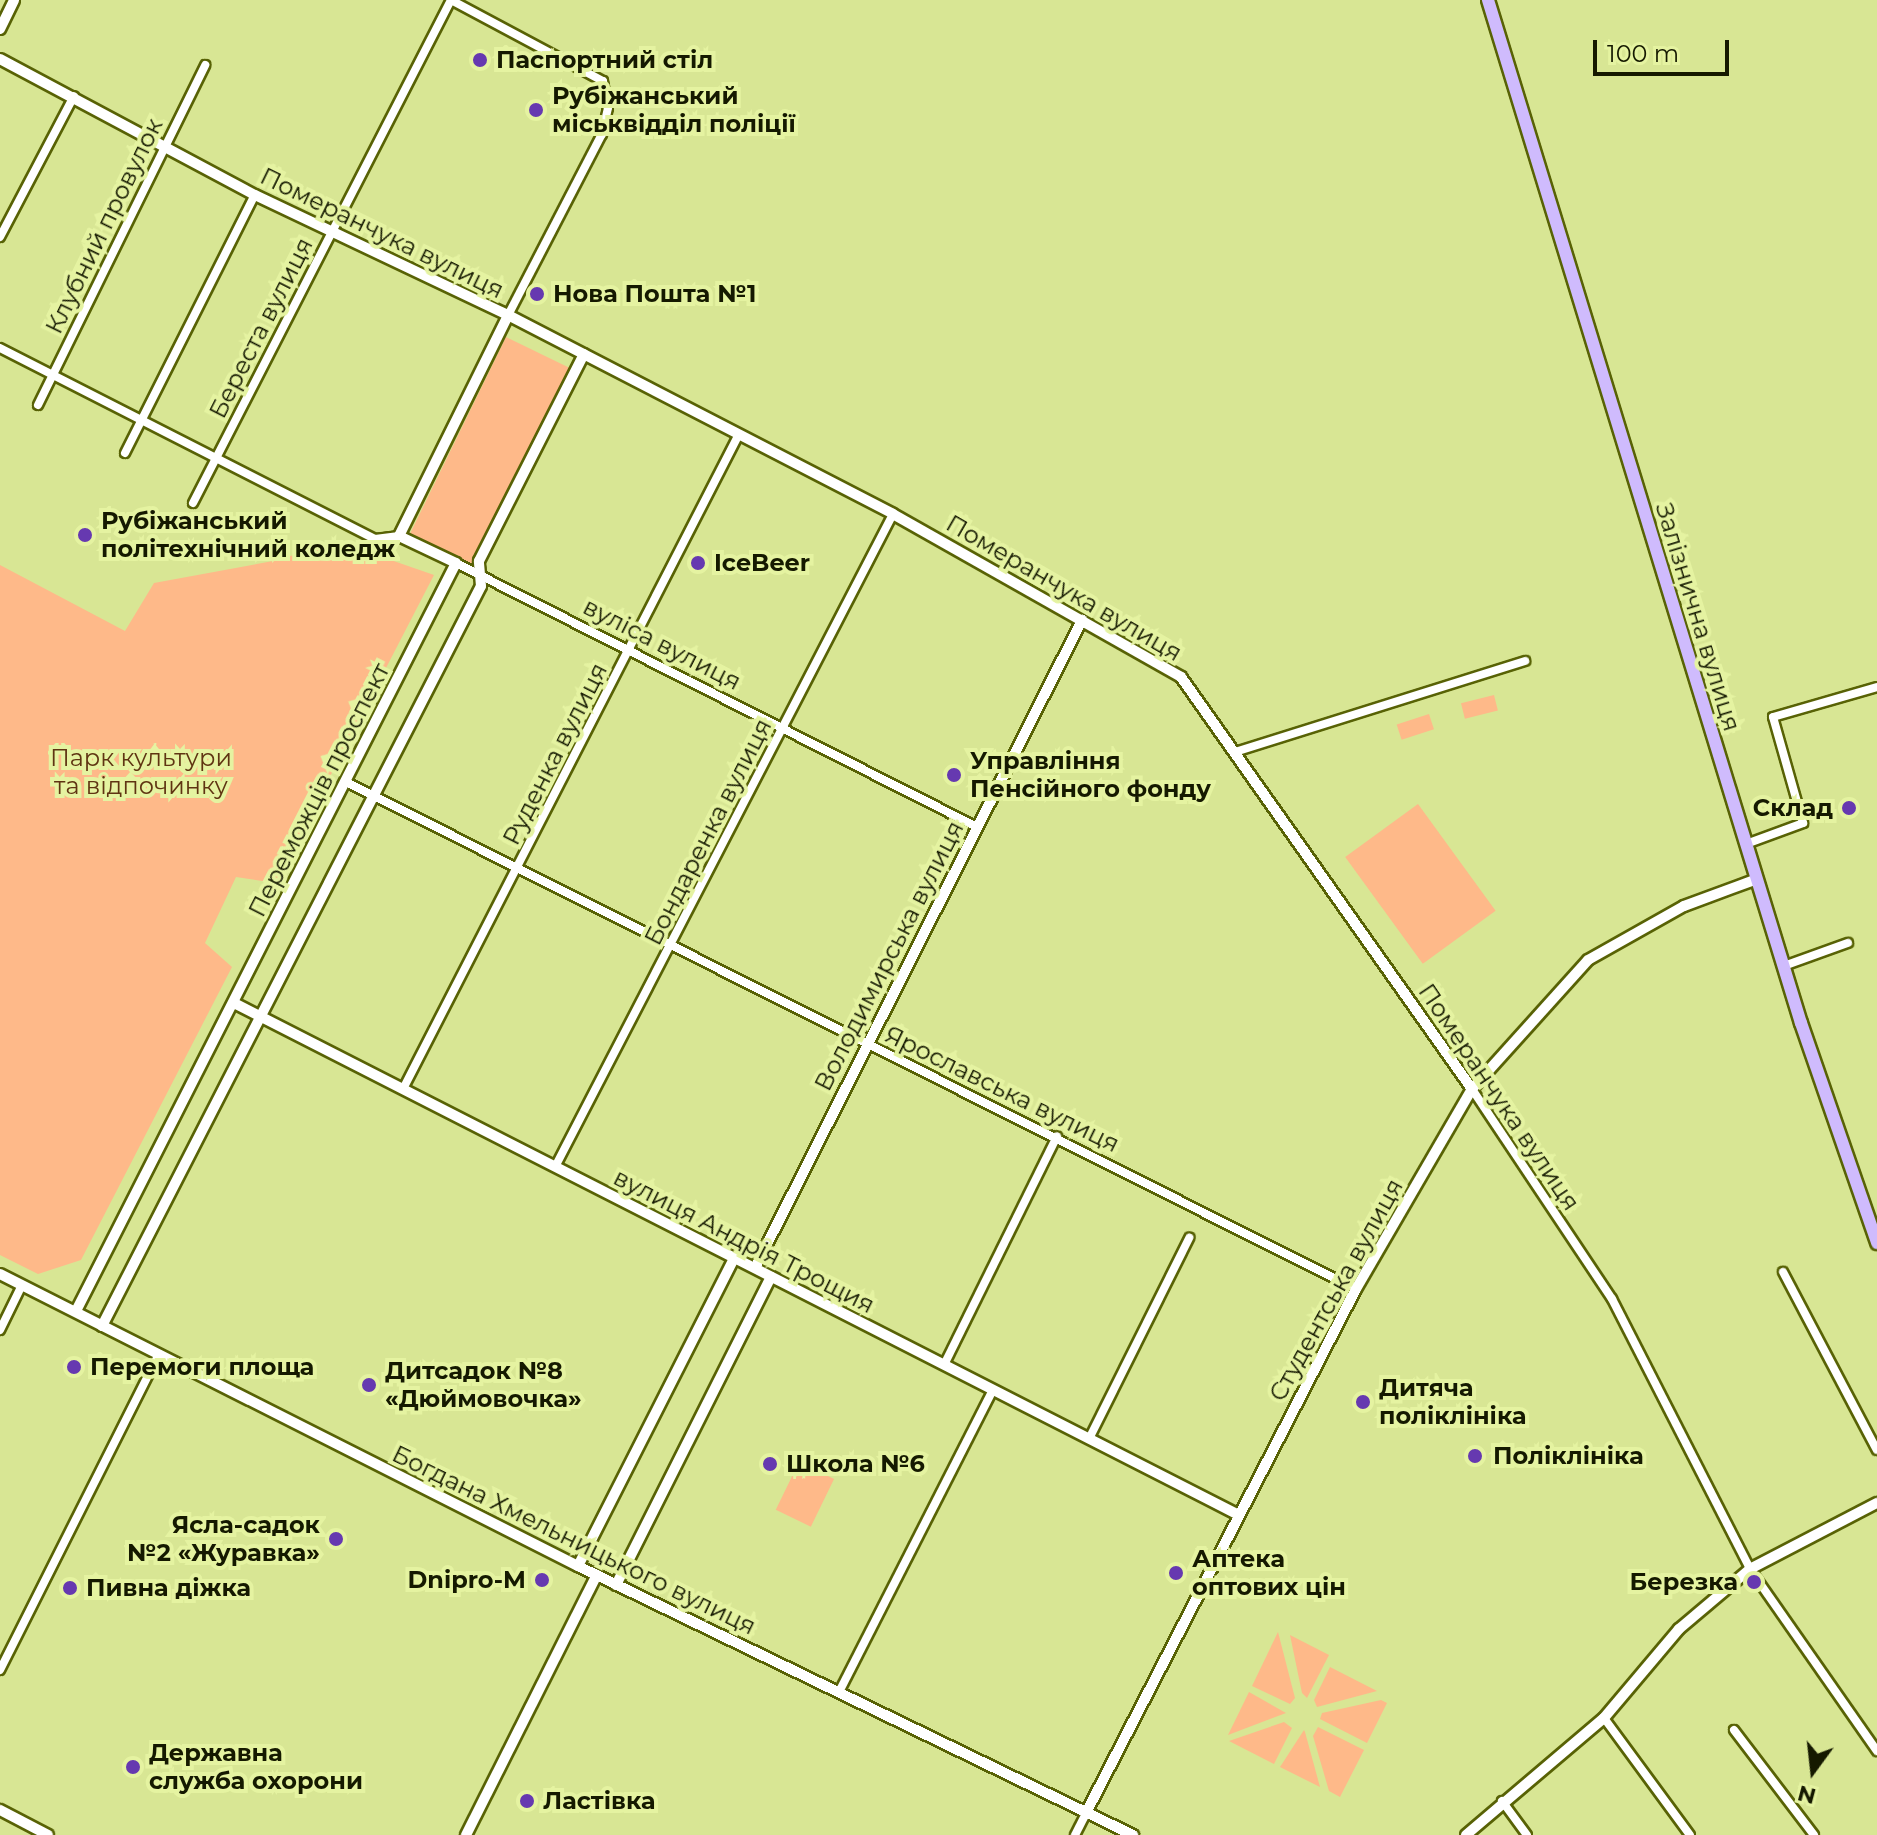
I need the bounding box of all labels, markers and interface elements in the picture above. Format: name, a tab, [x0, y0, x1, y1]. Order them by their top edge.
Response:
scale bar	[1597, 24, 1733, 74]
text: 100 m	[1607, 39, 1679, 68]
place label: Паспортний стіл	[496, 46, 713, 74]
marker: Паспортний стіл	[471, 51, 489, 69]
place label: Рубіжанський міськвідділ поліції	[552, 82, 796, 138]
marker: Рубіжанський міськвідділ поліції	[527, 101, 545, 119]
street label: Клубний провулок	[39, 114, 169, 338]
street label: Померанчука вулиця	[256, 161, 508, 305]
street label: Береста вулиця	[203, 233, 319, 423]
place label: Нова Пошта №1	[553, 280, 756, 308]
marker: Нова Пошта №1	[528, 285, 546, 303]
street label: Залізнична вулиця	[1650, 499, 1746, 735]
place label: Рубіжанський політехнічний коледж	[101, 507, 395, 563]
street label: Померанчука вулиця	[941, 509, 1187, 667]
marker: Рубіжанський політехнічний коледж	[76, 526, 94, 544]
place label: IceBeer	[714, 549, 810, 577]
marker: IceBeer	[689, 554, 707, 572]
street label: вуліса вулиця	[578, 592, 746, 696]
street label: Переможців проспект	[242, 658, 396, 922]
street label: Руденка вулиця	[497, 658, 613, 850]
street label: Бондаренка вулиця	[638, 714, 778, 950]
park label: Парк культури та відпочинку	[50, 744, 232, 800]
place label: Управління Пенсійного фонду	[970, 747, 1211, 803]
marker: Управління Пенсійного фонду	[945, 766, 963, 784]
place label: Склад	[1753, 794, 1833, 822]
marker: Склад	[1840, 799, 1858, 817]
street label: Володимирська вулиця	[808, 816, 970, 1096]
street label: Померанчука вулиця	[1412, 978, 1586, 1216]
street label: Ярославська вулиця	[880, 1020, 1124, 1158]
street label: вулиця Андрія Трощия	[609, 1163, 879, 1319]
street label: Студентська вулиця	[1263, 1174, 1409, 1406]
place label: Перемоги площа	[90, 1353, 314, 1381]
place label: Дитсадок №8 «Дюймовочка»	[385, 1357, 582, 1413]
marker: Перемоги площа	[65, 1358, 83, 1376]
place label: Дитяча поліклініка	[1379, 1374, 1527, 1430]
marker: Дитсадок №8 «Дюймовочка»	[360, 1376, 378, 1394]
marker: Дитяча поліклініка	[1354, 1393, 1372, 1411]
street label: Богдана Хмельницького вулиця	[388, 1439, 760, 1641]
place label: Поліклініка	[1493, 1442, 1644, 1470]
marker: Поліклініка	[1464, 1445, 1486, 1467]
place label: Школа №6	[786, 1450, 925, 1478]
marker: Школа №6	[761, 1455, 779, 1473]
place label: Ясла-садок №2 «Журавка»	[127, 1511, 320, 1567]
marker: Ясла-садок №2 «Журавка»	[327, 1530, 345, 1548]
place label: Аптека оптових цін	[1192, 1545, 1346, 1601]
marker: Аптека оптових цін	[1167, 1564, 1185, 1582]
place label: Dnipro-M	[408, 1566, 526, 1594]
place label: Березка	[1630, 1568, 1738, 1596]
marker: Dnipro-M	[533, 1571, 551, 1589]
marker: Березка	[1745, 1573, 1763, 1591]
place label: Пивна діжка	[86, 1574, 251, 1602]
marker: Пивна діжка	[61, 1579, 79, 1597]
north arrow	[1773, 1731, 1853, 1811]
place label: Державна служба охорони	[149, 1739, 363, 1795]
marker: Державна служба охорони	[124, 1758, 142, 1776]
text: N	[1795, 1779, 1819, 1810]
place label: Ластівка	[543, 1787, 656, 1815]
marker: Ластівка	[518, 1792, 536, 1810]

